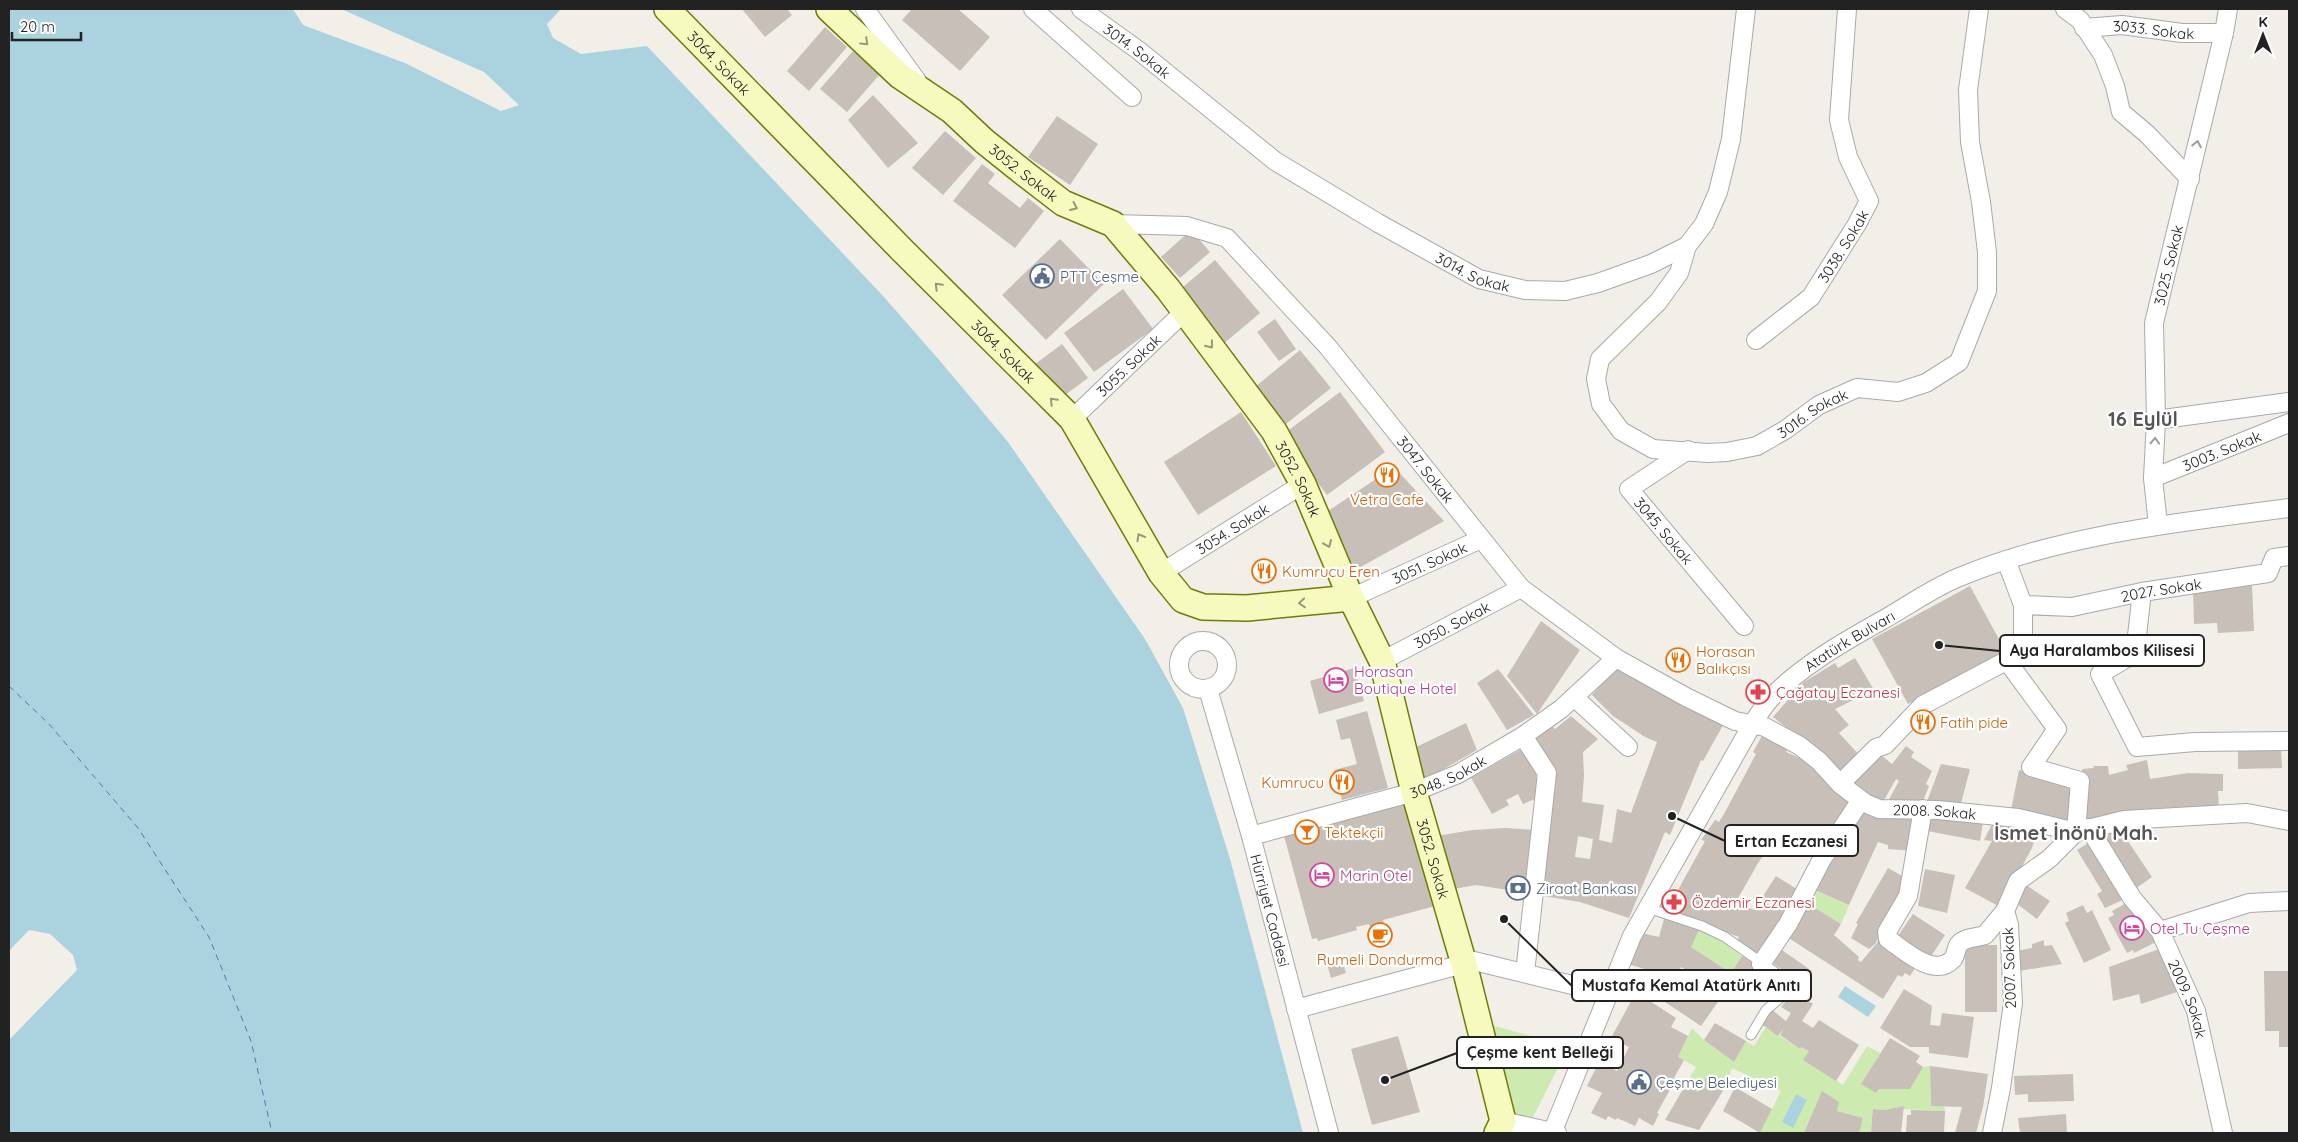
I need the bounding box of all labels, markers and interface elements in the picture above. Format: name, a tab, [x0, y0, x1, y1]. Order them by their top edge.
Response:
scale bar	[12, 10, 81, 42]
north arrow	[2238, 10, 2288, 60]
text: K	[2258, 13, 2268, 31]
street label: 3033. Sokak	[2112, 15, 2194, 43]
text: 20 m	[20, 17, 55, 36]
street label: 3014. Sokak	[1100, 19, 1175, 82]
street label: 3064. Sokak	[684, 27, 755, 99]
one-way arrow	[859, 36, 868, 45]
street label: 3052. Sokak	[985, 139, 1062, 206]
one-way arrow	[2191, 140, 2202, 149]
one-way arrow	[1069, 201, 1078, 212]
street label: 3038. Sokak	[1813, 206, 1872, 286]
street label: 3025. Sokak	[2149, 223, 2187, 307]
street label: 3014. Sokak	[1432, 247, 1512, 296]
public building icon: PTT Çeşme	[1029, 263, 1055, 289]
place label: PTT Çeşme	[1060, 267, 1139, 286]
one-way arrow	[935, 283, 944, 292]
street label: 3064. Sokak	[968, 315, 1040, 387]
street label: 3055. Sokak	[1092, 330, 1165, 400]
one-way arrow	[1204, 339, 1212, 348]
street label: 3016. Sokak	[1774, 384, 1850, 442]
one-way arrow	[1050, 397, 1059, 406]
district label: 16 Eylül	[2108, 406, 2178, 431]
street label: 3003. Sokak	[2180, 426, 2264, 475]
street label: 3047. Sokak	[1393, 432, 1458, 507]
street label: 3052. Sokak	[1272, 437, 1325, 520]
one-way arrow	[2149, 437, 2160, 445]
restaurant icon: Vetra Cafe	[1374, 462, 1400, 488]
place label: Vetra Cafe	[1350, 490, 1424, 509]
street label: 3045. Sokak	[1630, 493, 1698, 568]
street label: 3054. Sokak	[1192, 498, 1272, 558]
one-way arrow	[1136, 534, 1146, 543]
street label: 3051. Sokak	[1389, 537, 1470, 588]
one-way arrow	[1322, 539, 1333, 548]
restaurant icon: Kumrucu Eren	[1251, 558, 1277, 584]
place label: Kumrucu Eren	[1282, 562, 1380, 581]
street label: 2027. Sokak	[2119, 574, 2203, 606]
street label: 3050. Sokak	[1411, 596, 1493, 652]
one-way arrow	[1298, 597, 1306, 608]
street label: Atatürk Bulvarı	[1800, 606, 1898, 675]
callout: Aya Haralambos Kilisesi	[2000, 635, 2204, 666]
text: Aya Haralambos Kilisesi	[2010, 640, 2194, 660]
place label: Horasan Balıkçısı	[1696, 642, 1755, 678]
restaurant icon: Horasan Balıkçısı	[1665, 647, 1691, 673]
place label: Horasan Boutique Hotel	[1354, 662, 1457, 698]
hotel icon: Horasan Boutique Hotel	[1323, 667, 1349, 693]
pharmacy icon: Çağatay Eczanesi	[1745, 679, 1771, 705]
place label: Çağatay Eczanesi	[1776, 683, 1900, 702]
restaurant icon: Fatih pide	[1910, 709, 1936, 735]
place label: Fatih pide	[1940, 713, 2008, 732]
street label: 3048. Sokak	[1408, 750, 1489, 802]
restaurant icon: Kumrucu	[1329, 769, 1355, 795]
place label: Kumrucu	[1261, 773, 1324, 792]
street label: 2008. Sokak	[1893, 800, 1977, 823]
street label: 3052. Sokak	[1413, 817, 1454, 901]
bar icon: Tektekçii	[1294, 819, 1320, 845]
district label: İsmet İnönü Mah.	[1994, 820, 2158, 845]
place label: Tektekçii	[1324, 823, 1383, 842]
callout: Ertan Eczanesi	[1725, 825, 1858, 856]
text: Ertan Eczanesi	[1735, 831, 1847, 851]
street label: Hürriyet Caddesi	[1247, 852, 1294, 969]
hotel icon: Marin Otel	[1309, 862, 1335, 888]
place label: Marin Otel	[1340, 866, 1412, 885]
bank icon: Ziraat Bankası	[1505, 875, 1531, 901]
place label: Ziraat Bankası	[1536, 879, 1637, 898]
pharmacy icon: Özdemir Eczanesi	[1661, 889, 1687, 915]
place label: Özdemir Eczanesi	[1692, 893, 1815, 912]
hotel icon: Otel Tu Çeşme	[2119, 915, 2145, 941]
place label: Otel Tu Çeşme	[2150, 919, 2250, 938]
cafe icon: Rumeli Dondurma	[1367, 922, 1393, 948]
street label: 2007. Sokak	[1998, 927, 2020, 1009]
place label: Rumeli Dondurma	[1317, 950, 1443, 969]
street label: 2009. Sokak	[2164, 956, 2211, 1040]
callout: Mustafa Kemal Atatürk Anıtı	[1572, 970, 1811, 1001]
text: Mustafa Kemal Atatürk Anıtı	[1582, 975, 1800, 995]
callout: Çeşme kent Belleği	[1457, 1037, 1623, 1068]
text: Çeşme kent Belleği	[1467, 1042, 1613, 1062]
public building icon: Çeşme Belediyesi	[1626, 1069, 1652, 1095]
place label: Çeşme Belediyesi	[1656, 1073, 1777, 1092]

